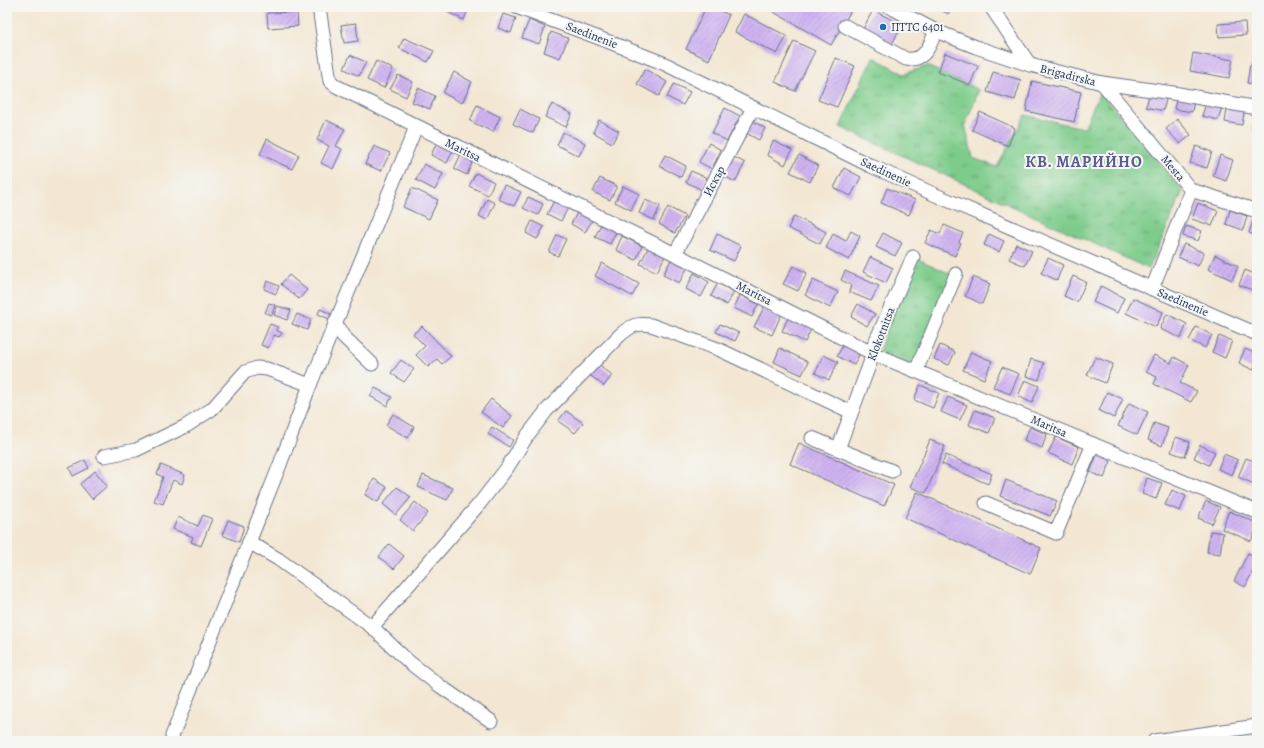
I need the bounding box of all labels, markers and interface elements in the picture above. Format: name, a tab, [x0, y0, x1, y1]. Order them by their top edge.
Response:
street label: Saedinenie	[564, 18, 620, 52]
place label: ПТТС 6401	[891, 19, 944, 35]
marker: ПТТС 6401	[878, 22, 888, 32]
street label: Brigadirska	[1038, 60, 1098, 90]
street label: Maritsa	[442, 134, 484, 166]
district label: КВ. МАРИЙНО	[1025, 151, 1143, 173]
street label: Mesta	[1157, 151, 1189, 185]
street label: Saedinenie	[858, 153, 914, 191]
street label: Искър	[699, 163, 729, 199]
street label: Maritsa	[733, 277, 775, 309]
street label: Saedinenie	[1155, 284, 1211, 320]
street label: Klokotnitsa	[863, 304, 899, 363]
street label: Maritsa	[1028, 411, 1070, 441]

